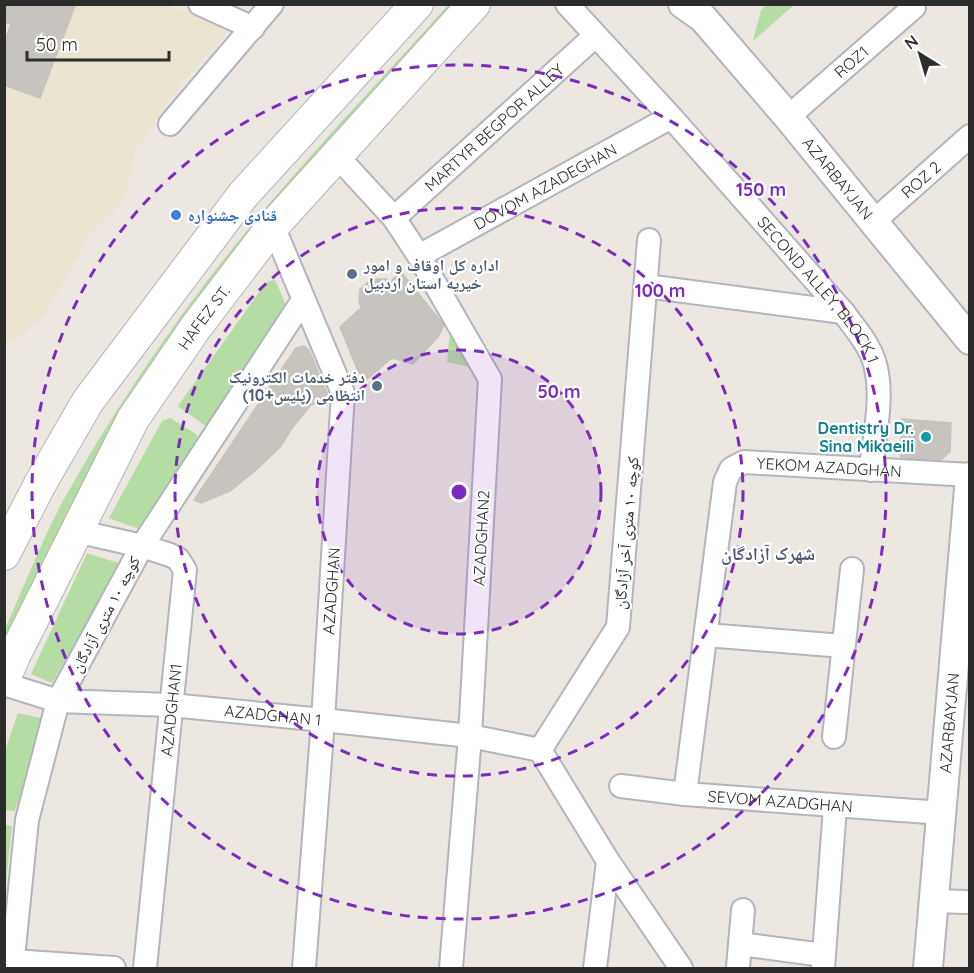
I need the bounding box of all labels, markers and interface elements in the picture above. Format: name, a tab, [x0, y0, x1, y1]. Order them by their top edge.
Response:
scale bar	[27, 24, 170, 62]
north arrow	[890, 24, 950, 84]
text: N	[900, 30, 922, 54]
text: 50 m	[36, 33, 78, 56]
street label: ROZ1	[830, 41, 872, 82]
street label: MARTYR BEGPOR ALLEY	[420, 59, 568, 196]
street label: AZARBAYJAN	[798, 133, 878, 224]
street label: DOVOM AZADEGHAN	[470, 139, 620, 234]
street label: ROZ 2	[897, 157, 945, 202]
text: 150 m	[736, 178, 786, 201]
place label: قنادی جشنواره	[188, 205, 277, 225]
marker: قنادی جشنواره	[169, 208, 183, 222]
street label: SECOND ALLEY, BLOCK 1	[753, 212, 884, 365]
place label: اداره کل اوقاف و امور خیریه استان اردبیل	[363, 255, 499, 293]
marker: اداره کل اوقاف و امور خیریه استان اردبیل	[345, 267, 359, 281]
text: 100 m	[635, 279, 685, 302]
street label: HAFEZ ST.	[174, 281, 234, 353]
place label: دفتر خدمات الکترونیک انتظامی (پلیس+10)	[229, 367, 365, 405]
marker: دفتر خدمات الکترونیک انتظامی (پلیس+10)	[370, 379, 384, 393]
text: 50 m	[537, 380, 581, 403]
place label: Dentistry Dr. Sina Mikaeili	[818, 418, 914, 456]
marker: Dentistry Dr. Sina Mikaeili	[919, 430, 933, 444]
street label: YEKOM AZADGHAN	[756, 453, 902, 481]
street label: کوچه ۱۰ متری آخر آزادگان	[609, 455, 644, 611]
centre of rings	[449, 482, 469, 502]
street label: AZADGHAN2	[469, 489, 494, 586]
district label: شهرک آزادگان	[721, 542, 815, 565]
street label: AZADGHAN	[318, 547, 344, 635]
street label: کوچه ۱۰ متری آزادگان	[66, 552, 145, 676]
street label: AZADGHAN1	[156, 663, 186, 757]
street label: AZARBAYJAN	[935, 672, 963, 774]
street label: AZADGHAN 1	[223, 700, 322, 730]
street label: SEVOM AZADGHAN	[707, 786, 854, 816]

